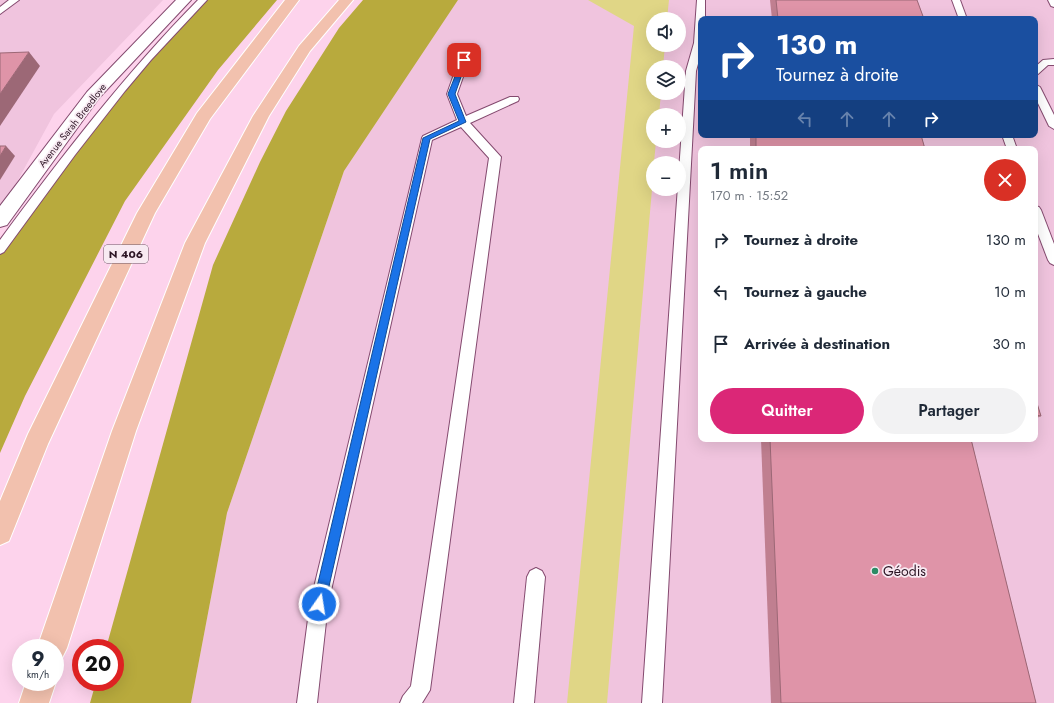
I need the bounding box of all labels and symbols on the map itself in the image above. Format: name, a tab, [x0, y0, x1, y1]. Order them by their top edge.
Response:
pin	[447, 43, 481, 77]
street label: Avenue Sarah Breedlove	[35, 80, 110, 170]
road number: N 406	[104, 245, 148, 263]
place label: Géodis	[883, 561, 926, 581]
marker: Géodis	[870, 566, 880, 576]
position arrow	[298, 583, 340, 625]
speed limit sign: 20	[72, 639, 124, 691]

